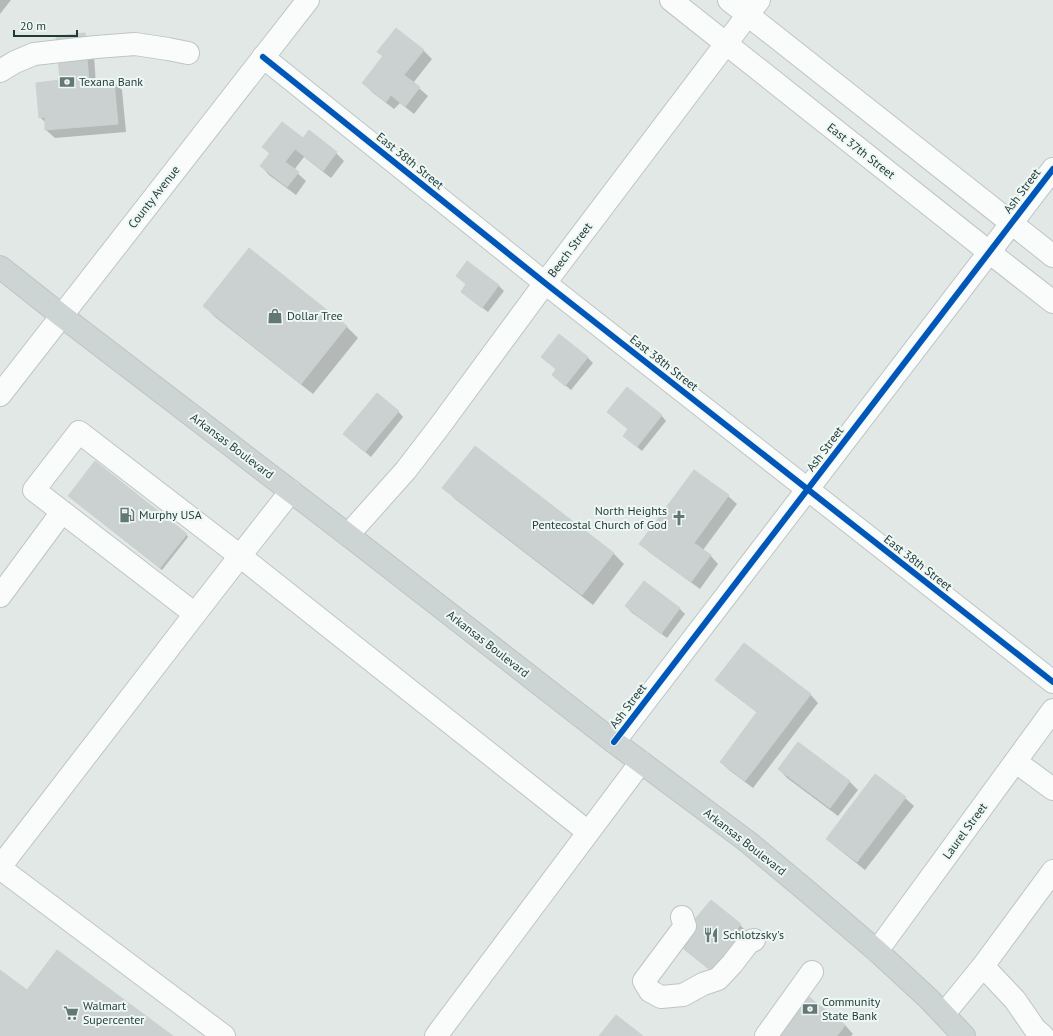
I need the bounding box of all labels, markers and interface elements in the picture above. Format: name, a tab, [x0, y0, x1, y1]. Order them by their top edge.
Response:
scale bar	[14, 12, 77, 38]
text: 20 m	[20, 18, 46, 33]
bank icon: Texana Bank	[58, 73, 76, 91]
place label: Texana Bank	[79, 74, 143, 89]
street label: East 37th Street	[824, 119, 898, 182]
street label: East 38th Street	[374, 129, 447, 192]
street label: County Avenue	[124, 162, 183, 231]
street label: Ash Street	[1000, 165, 1043, 216]
street label: Beech Street	[544, 219, 595, 280]
shop icon: Dollar Tree	[266, 307, 284, 325]
place label: Dollar Tree	[287, 308, 343, 323]
street label: East 38th Street	[627, 331, 701, 394]
street label: Arkansas Boulevard	[188, 409, 277, 482]
street label: Ash Street	[803, 423, 846, 474]
place label: North Heights Pentecostal Church of God	[532, 503, 667, 532]
fuel station icon: Murphy USA	[118, 506, 136, 524]
place label: Murphy USA	[139, 507, 202, 522]
church icon: North Heights Pentecostal Church of God	[670, 509, 688, 527]
street label: East 38th Street	[881, 531, 955, 594]
street label: Arkansas Boulevard	[444, 607, 532, 680]
street label: Ash Street	[606, 680, 649, 731]
street label: Laurel Street	[939, 800, 990, 862]
street label: Arkansas Boulevard	[701, 805, 789, 878]
restaurant icon: Schlotzsky's	[702, 926, 720, 944]
place label: Schlotzsky's	[723, 927, 784, 942]
place label: Community State Bank	[822, 994, 881, 1023]
place label: Walmart Supercenter	[83, 998, 144, 1027]
bank icon: Community State Bank	[801, 1000, 819, 1018]
supermarket icon: Walmart Supercenter	[62, 1004, 80, 1022]

